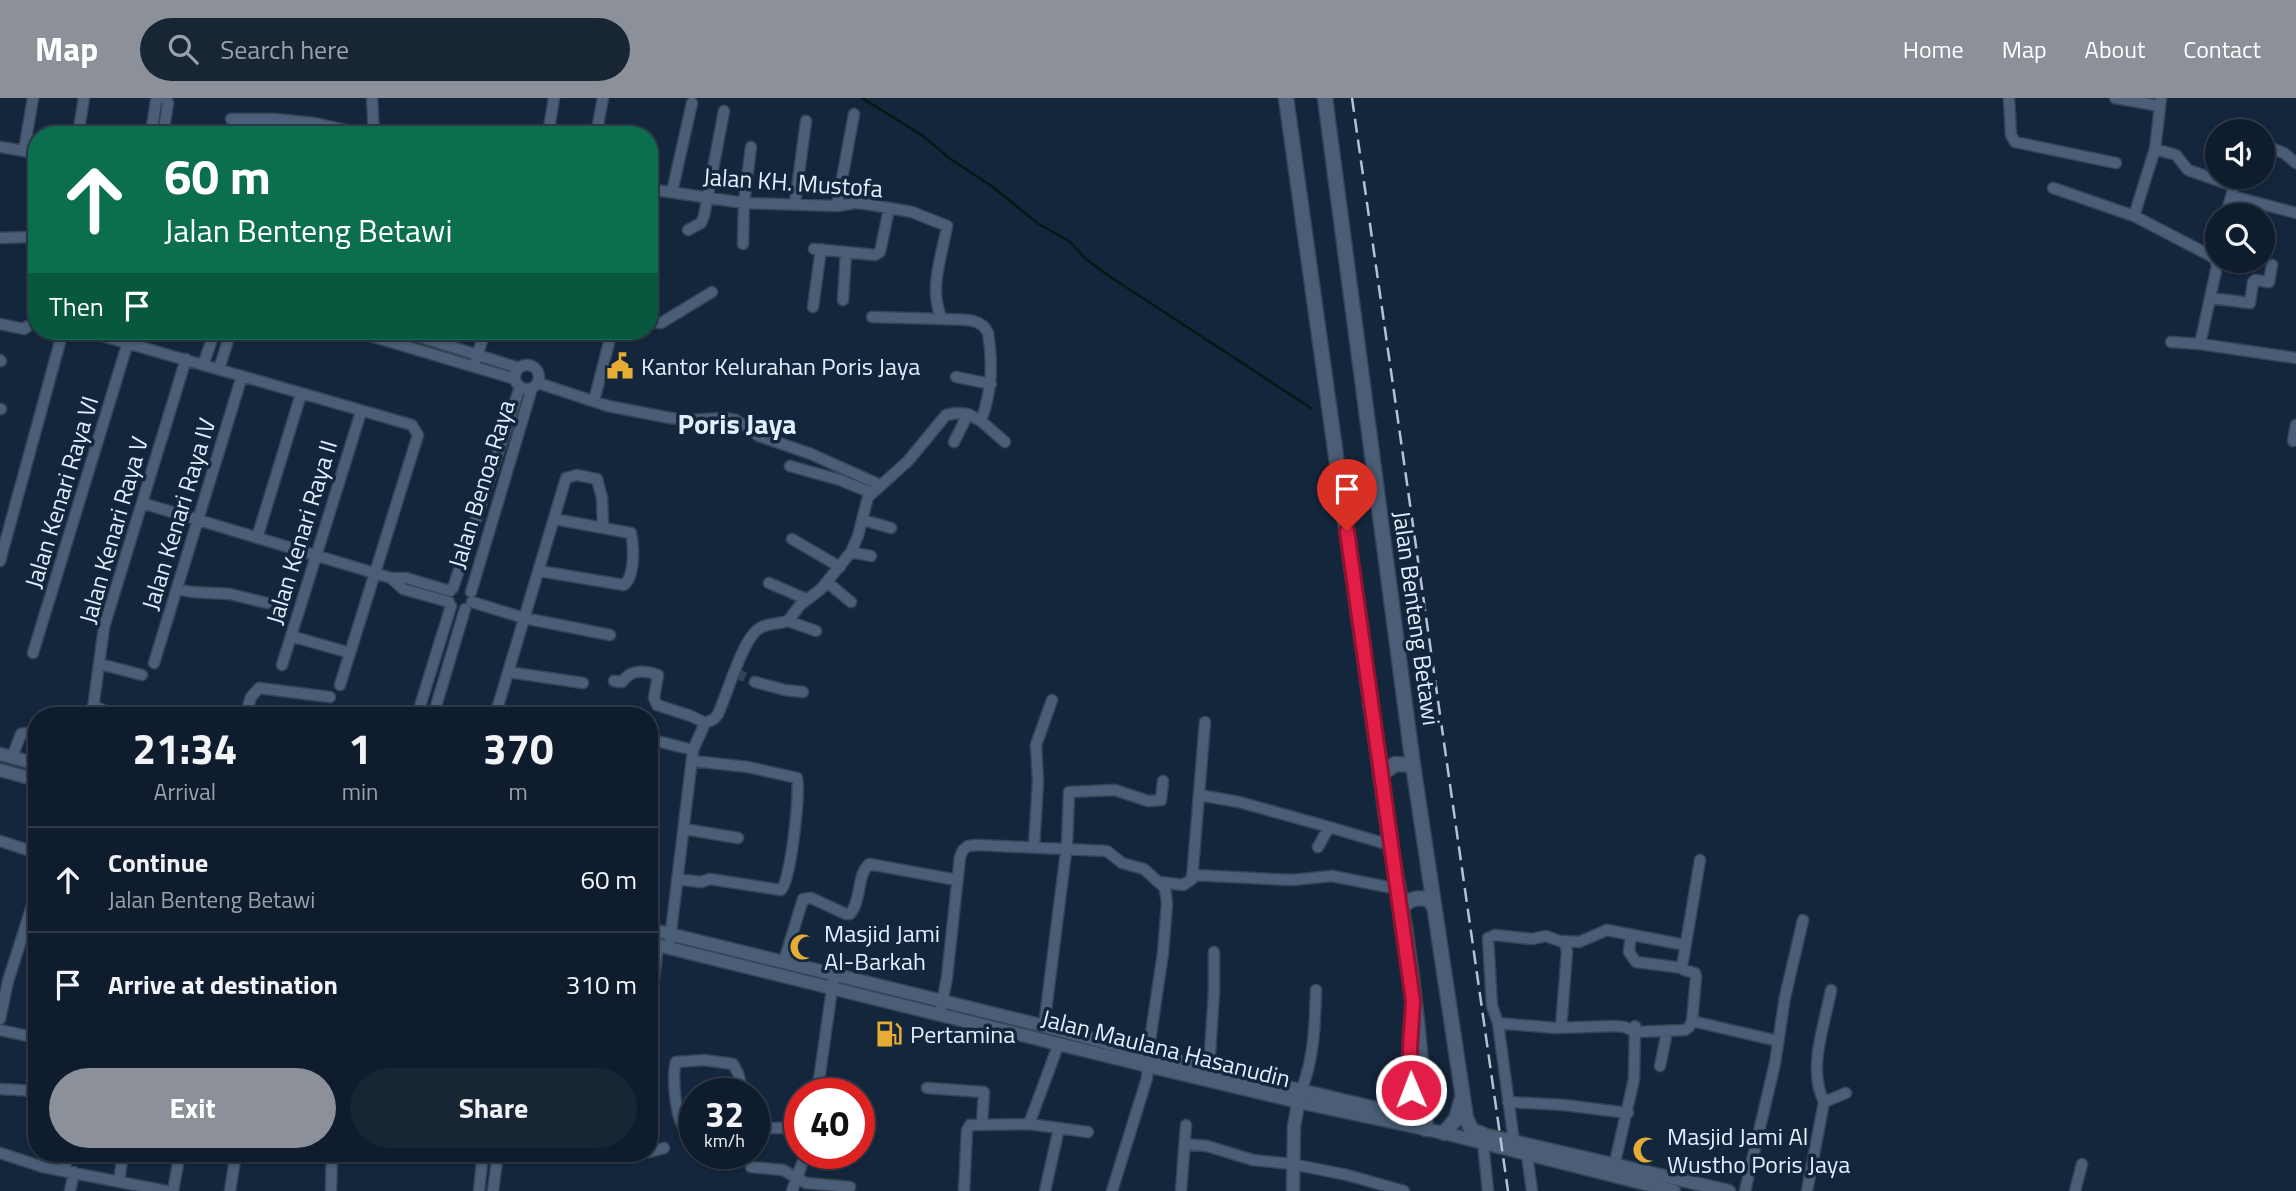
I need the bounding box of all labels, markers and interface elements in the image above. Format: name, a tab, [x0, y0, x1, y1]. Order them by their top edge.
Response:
search box	[140, 18, 630, 81]
text: Map	[35, 24, 98, 74]
icon: search	[164, 30, 202, 68]
text: Search here	[220, 30, 349, 69]
text: Home	[1903, 31, 1964, 67]
text: Map	[2002, 31, 2047, 67]
text: About	[2085, 31, 2145, 67]
text: Contact	[2183, 31, 2261, 67]
map controls	[2205, 119, 2275, 273]
button: sound	[2205, 119, 2275, 189]
text: 60 m	[164, 138, 271, 213]
icon: ahead	[49, 154, 140, 245]
street label: Jalan KH. Mustofa	[702, 158, 884, 206]
button: search	[2205, 203, 2275, 273]
text: Jalan Benteng Betawi	[164, 206, 452, 254]
text: Then	[49, 287, 104, 326]
icon: arrive	[118, 287, 156, 325]
place label: Kantor Kelurahan Poris Jaya	[641, 348, 920, 384]
public building icon: Kantor Kelurahan Poris Jaya	[605, 351, 635, 381]
street label: Jalan Kenari Raya VI	[15, 392, 107, 592]
street label: Jalan Benoa Raya	[438, 395, 524, 573]
district label: Poris Jaya	[677, 402, 797, 445]
street label: Jalan Kenari Raya IV	[132, 414, 224, 614]
street label: Jalan Kenari Raya V	[69, 432, 157, 628]
street label: Jalan Kenari Raya II	[256, 435, 346, 629]
pin	[1317, 459, 1377, 531]
icon: arrive	[1328, 470, 1366, 508]
street label: Jalan Benteng Betawi	[1384, 508, 1450, 728]
text: 21:34	[132, 716, 237, 780]
text: 1	[348, 716, 372, 780]
text: 370	[483, 716, 553, 780]
text: Arrival	[154, 774, 216, 809]
text: min	[342, 774, 378, 809]
text: m	[509, 774, 528, 809]
text: Continue	[108, 843, 208, 882]
text: 60 m	[580, 860, 637, 899]
icon: ahead	[49, 861, 87, 899]
text: Jalan Benteng Betawi	[108, 882, 315, 917]
place label: Masjid Jami Al-Barkah	[824, 915, 940, 979]
mosque icon: Masjid Jami Al-Barkah	[788, 932, 818, 962]
text: Arrive at destination	[108, 965, 338, 1004]
text: 310 m	[566, 965, 637, 1004]
icon: arrive	[49, 966, 87, 1004]
street label: Jalan Maulana Hasanudin	[1038, 1000, 1294, 1096]
place label: Pertamina	[910, 1016, 1015, 1052]
fuel station icon: Pertamina	[874, 1019, 904, 1049]
position arrow	[1374, 1053, 1448, 1127]
button: Exit	[49, 1068, 336, 1148]
button: Share	[350, 1068, 637, 1148]
speed limit sign: 40	[784, 1078, 875, 1169]
text: 32	[705, 1087, 744, 1141]
place label: Masjid Jami Al Wustho Poris Jaya	[1667, 1118, 1850, 1182]
text: km/h	[704, 1127, 745, 1154]
mosque icon: Masjid Jami Al Wustho Poris Jaya	[1631, 1135, 1661, 1165]

